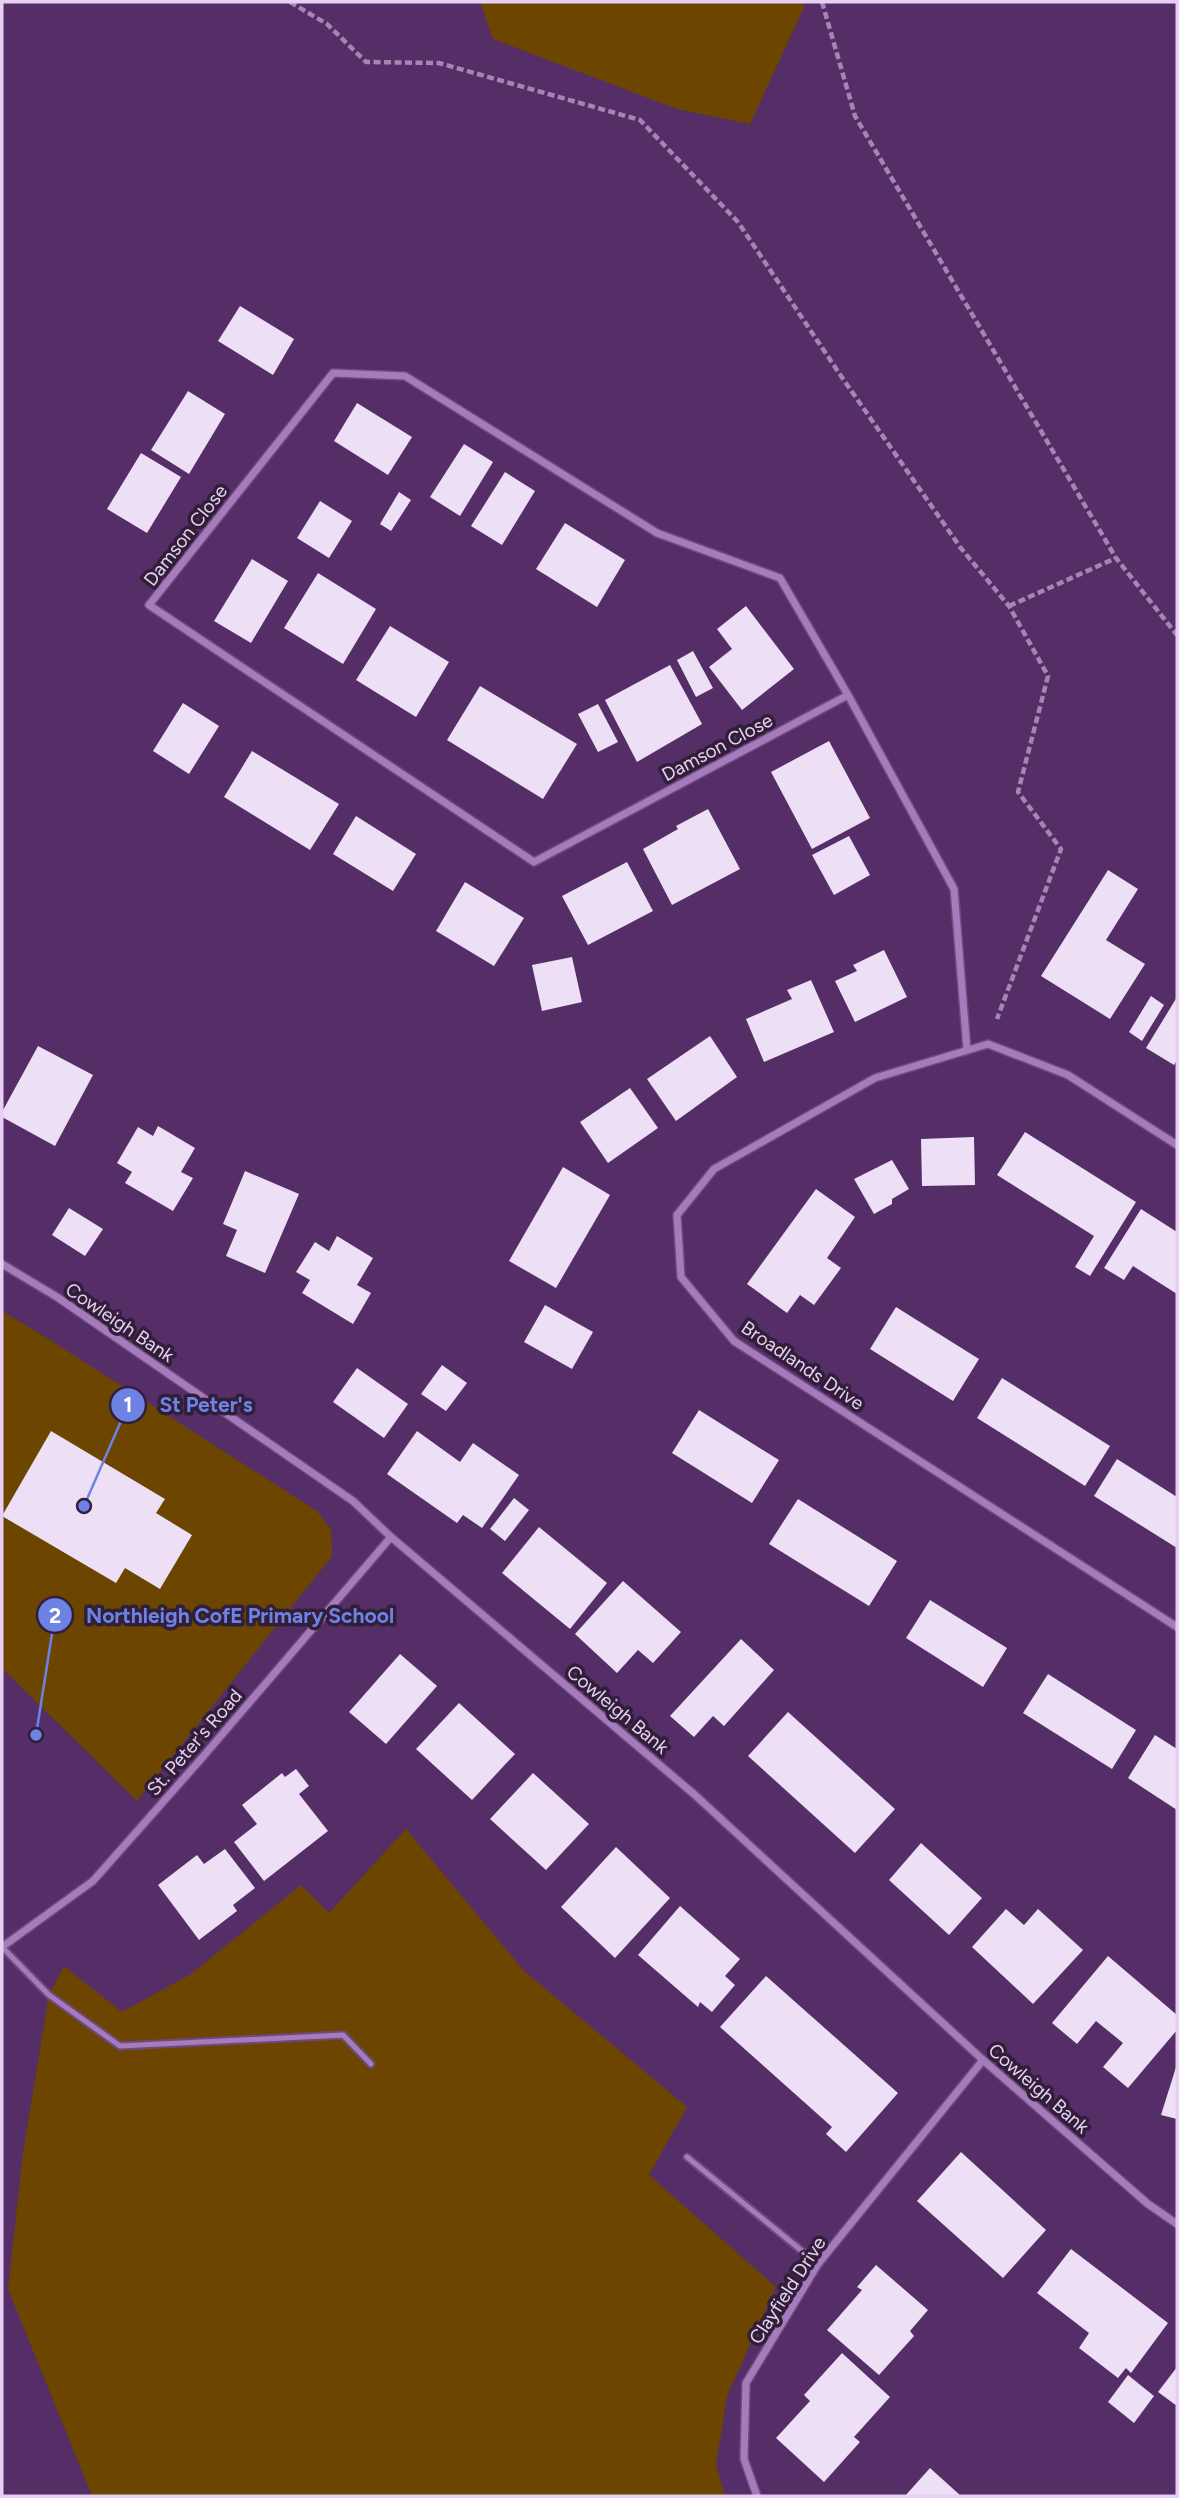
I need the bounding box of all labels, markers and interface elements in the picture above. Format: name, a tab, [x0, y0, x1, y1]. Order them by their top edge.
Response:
street label: Damson Close	[139, 480, 232, 591]
street label: Damson Close	[658, 709, 777, 786]
street label: Cowleigh Bank	[61, 1278, 179, 1368]
street label: Broadlands Drive	[737, 1316, 868, 1415]
callout: St Peter's	[111, 1384, 267, 1426]
text: 1	[124, 1392, 132, 1417]
text: St Peter's	[159, 1392, 253, 1417]
callout: Northleigh CofE Primary School	[37, 1594, 408, 1636]
text: 2	[49, 1603, 61, 1628]
text: Northleigh CofE Primary School	[86, 1603, 394, 1628]
street label: Cowleigh Bank	[562, 1660, 674, 1759]
street label: St. Peter's Road	[142, 1684, 247, 1800]
street label: Cowleigh Bank	[984, 2038, 1094, 2139]
street label: Clayfield Drive	[744, 2232, 831, 2348]

